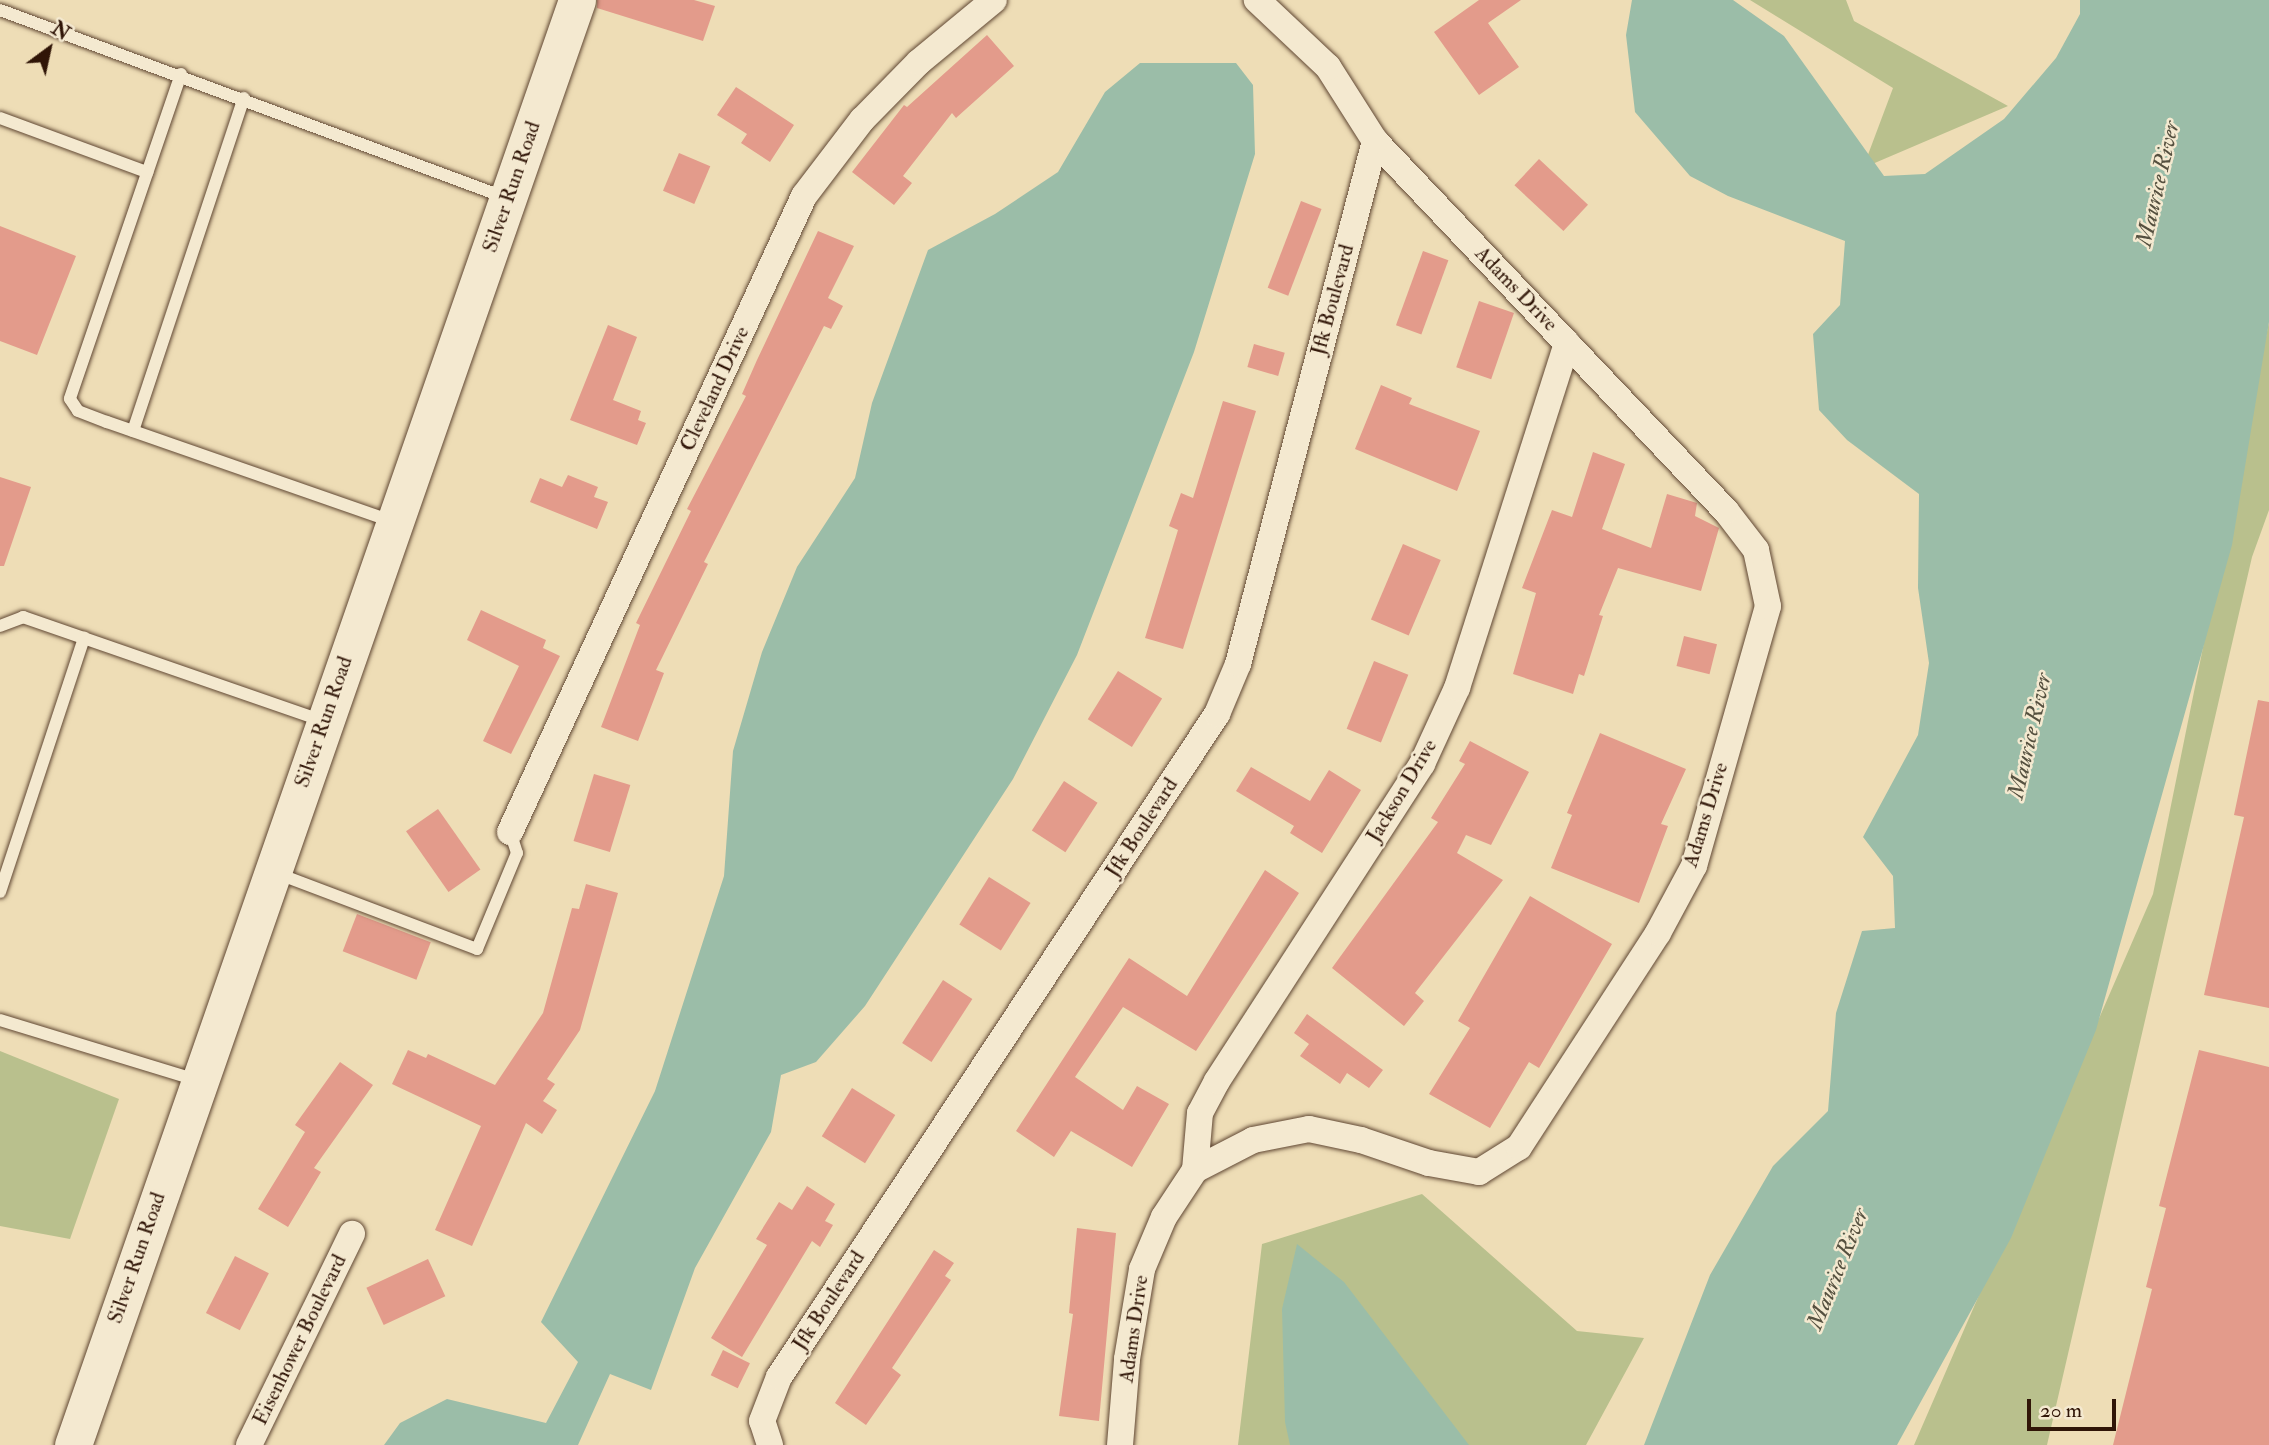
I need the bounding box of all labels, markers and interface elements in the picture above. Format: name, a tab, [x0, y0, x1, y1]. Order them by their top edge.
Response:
north arrow	[14, 14, 84, 84]
text: N	[47, 17, 74, 46]
street label: Silver Run Road	[478, 118, 546, 256]
water label: Maurice River	[2130, 118, 2186, 250]
street label: Adams Drive	[1469, 241, 1563, 337]
street label: Jfk Boulevard	[1306, 242, 1360, 358]
street label: Cleveland Drive	[675, 323, 755, 455]
street label: Silver Run Road	[290, 653, 358, 791]
water label: Maurice River	[2002, 670, 2058, 802]
street label: Jackson Drive	[1361, 735, 1443, 847]
street label: Adams Drive	[1678, 760, 1734, 870]
street label: Jfk Boulevard	[1100, 773, 1184, 883]
street label: Silver Run Road	[103, 1189, 171, 1327]
water label: Maurice River	[1801, 1204, 1875, 1334]
street label: Jfk Boulevard	[787, 1246, 871, 1356]
street label: Eisenhower Boulevard	[248, 1251, 352, 1429]
street label: Adams Drive	[1114, 1274, 1154, 1384]
scale bar	[2031, 1386, 2120, 1430]
text: 20 m	[2040, 1397, 2082, 1424]

